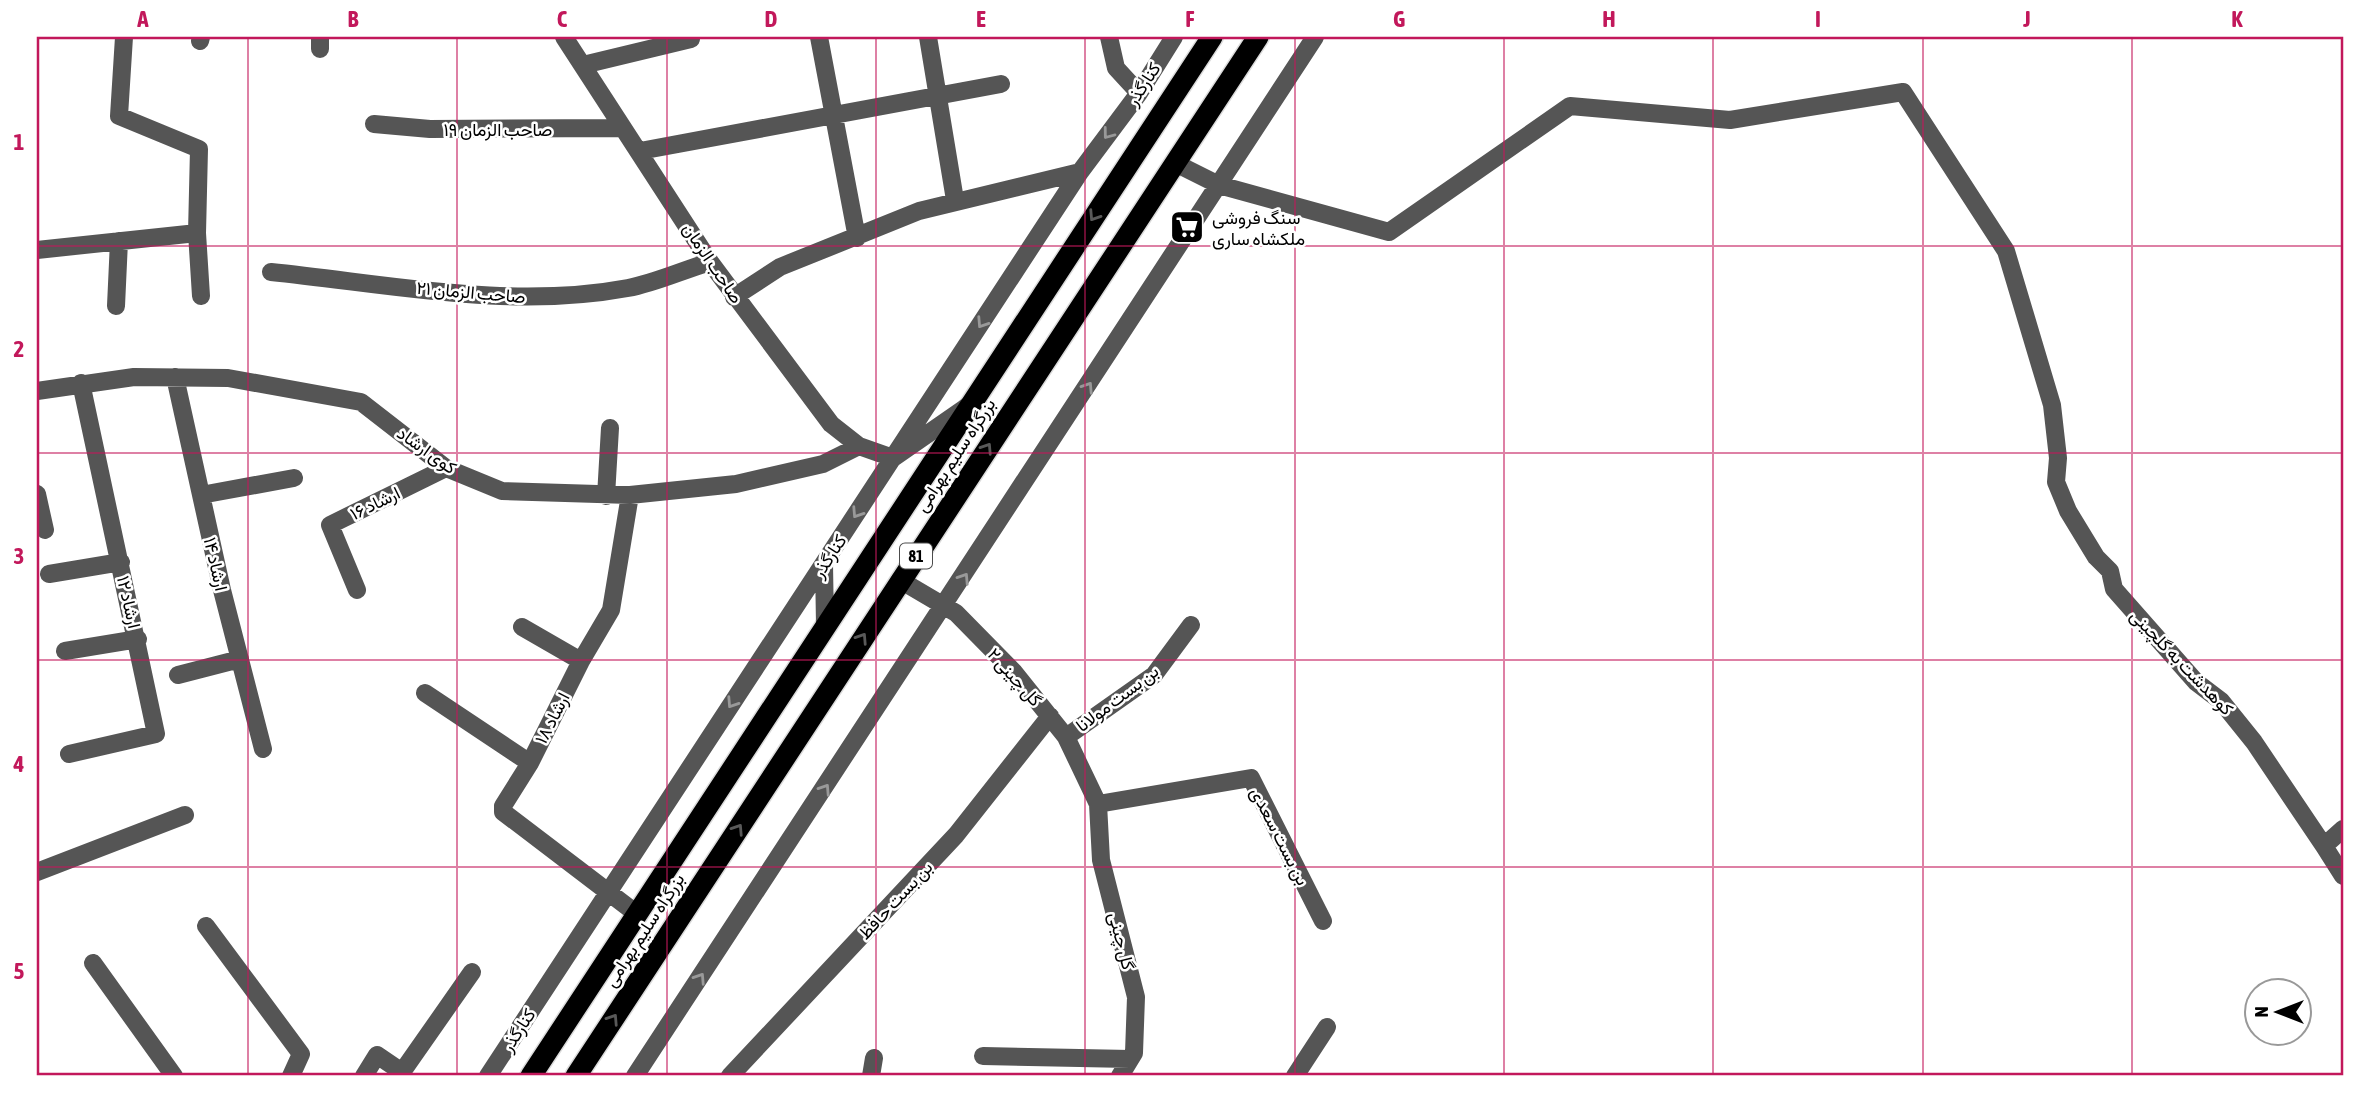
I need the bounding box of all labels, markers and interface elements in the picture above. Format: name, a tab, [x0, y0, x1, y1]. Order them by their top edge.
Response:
text: A	[136, 6, 149, 32]
text: B	[348, 6, 359, 32]
text: C	[557, 6, 568, 32]
text: D	[765, 6, 778, 32]
text: E	[976, 6, 986, 32]
text: F	[1185, 6, 1195, 32]
text: G	[1393, 6, 1405, 32]
text: H	[1602, 6, 1616, 32]
text: I	[1815, 6, 1821, 32]
text: J	[2022, 6, 2031, 32]
text: K	[2231, 6, 2243, 32]
street label: کنارگذر	[1121, 59, 1165, 111]
street label: صاحب الزمان ۱۹	[444, 119, 552, 141]
one-way arrow	[1104, 126, 1117, 139]
text: 1	[14, 129, 25, 155]
place label: سنگ فروشی ملکشاه ساری	[1212, 207, 1305, 250]
supermarket icon: سنگ فروشی ملکشاه ساری	[1168, 208, 1206, 246]
one-way arrow	[1089, 209, 1102, 222]
street label: صاحب الزمان	[678, 219, 748, 308]
street label: صاحب الزمان ۲۱	[415, 277, 526, 308]
one-way arrow	[977, 315, 990, 328]
text: 2	[14, 336, 24, 362]
one-way arrow	[1079, 382, 1092, 395]
street label: بزرگراه سلیم بهرامی	[910, 394, 1001, 517]
street label: کوی ارشاد	[393, 422, 461, 479]
one-way arrow	[979, 443, 991, 456]
street label: ارشاد ۱۶	[347, 482, 404, 525]
one-way arrow	[852, 506, 865, 519]
street label: کنارگذر	[807, 531, 851, 583]
street label: ارشاد ۱۴	[199, 535, 232, 593]
text: 3	[14, 543, 24, 569]
road number: 81	[900, 544, 932, 568]
one-way arrow	[956, 573, 968, 586]
street label: ارشاد ۱۲	[112, 574, 145, 631]
street label: کوهدشت به گلچینی	[2125, 605, 2238, 721]
one-way arrow	[854, 633, 866, 646]
street label: گل چینی ۲	[982, 644, 1046, 712]
street label: بن بست مولانا	[1071, 660, 1163, 737]
street label: ارشاد ۱۸	[530, 689, 575, 748]
one-way arrow	[728, 696, 741, 709]
text: 4	[13, 751, 25, 777]
one-way arrow	[817, 783, 830, 796]
street label: بن بست سعدی	[1245, 783, 1314, 889]
one-way arrow	[729, 823, 742, 836]
street label: بن بست حافظ	[853, 857, 937, 944]
street label: بزرگراه سلیم بهرامی	[599, 869, 690, 992]
street label: گل چینی	[1103, 910, 1139, 973]
text: 5	[14, 958, 25, 984]
one-way arrow	[692, 973, 705, 986]
north arrow	[2244, 976, 2314, 1046]
street label: کنارگذر	[496, 1005, 540, 1057]
text: N	[2250, 1006, 2272, 1018]
one-way arrow	[605, 1014, 618, 1027]

